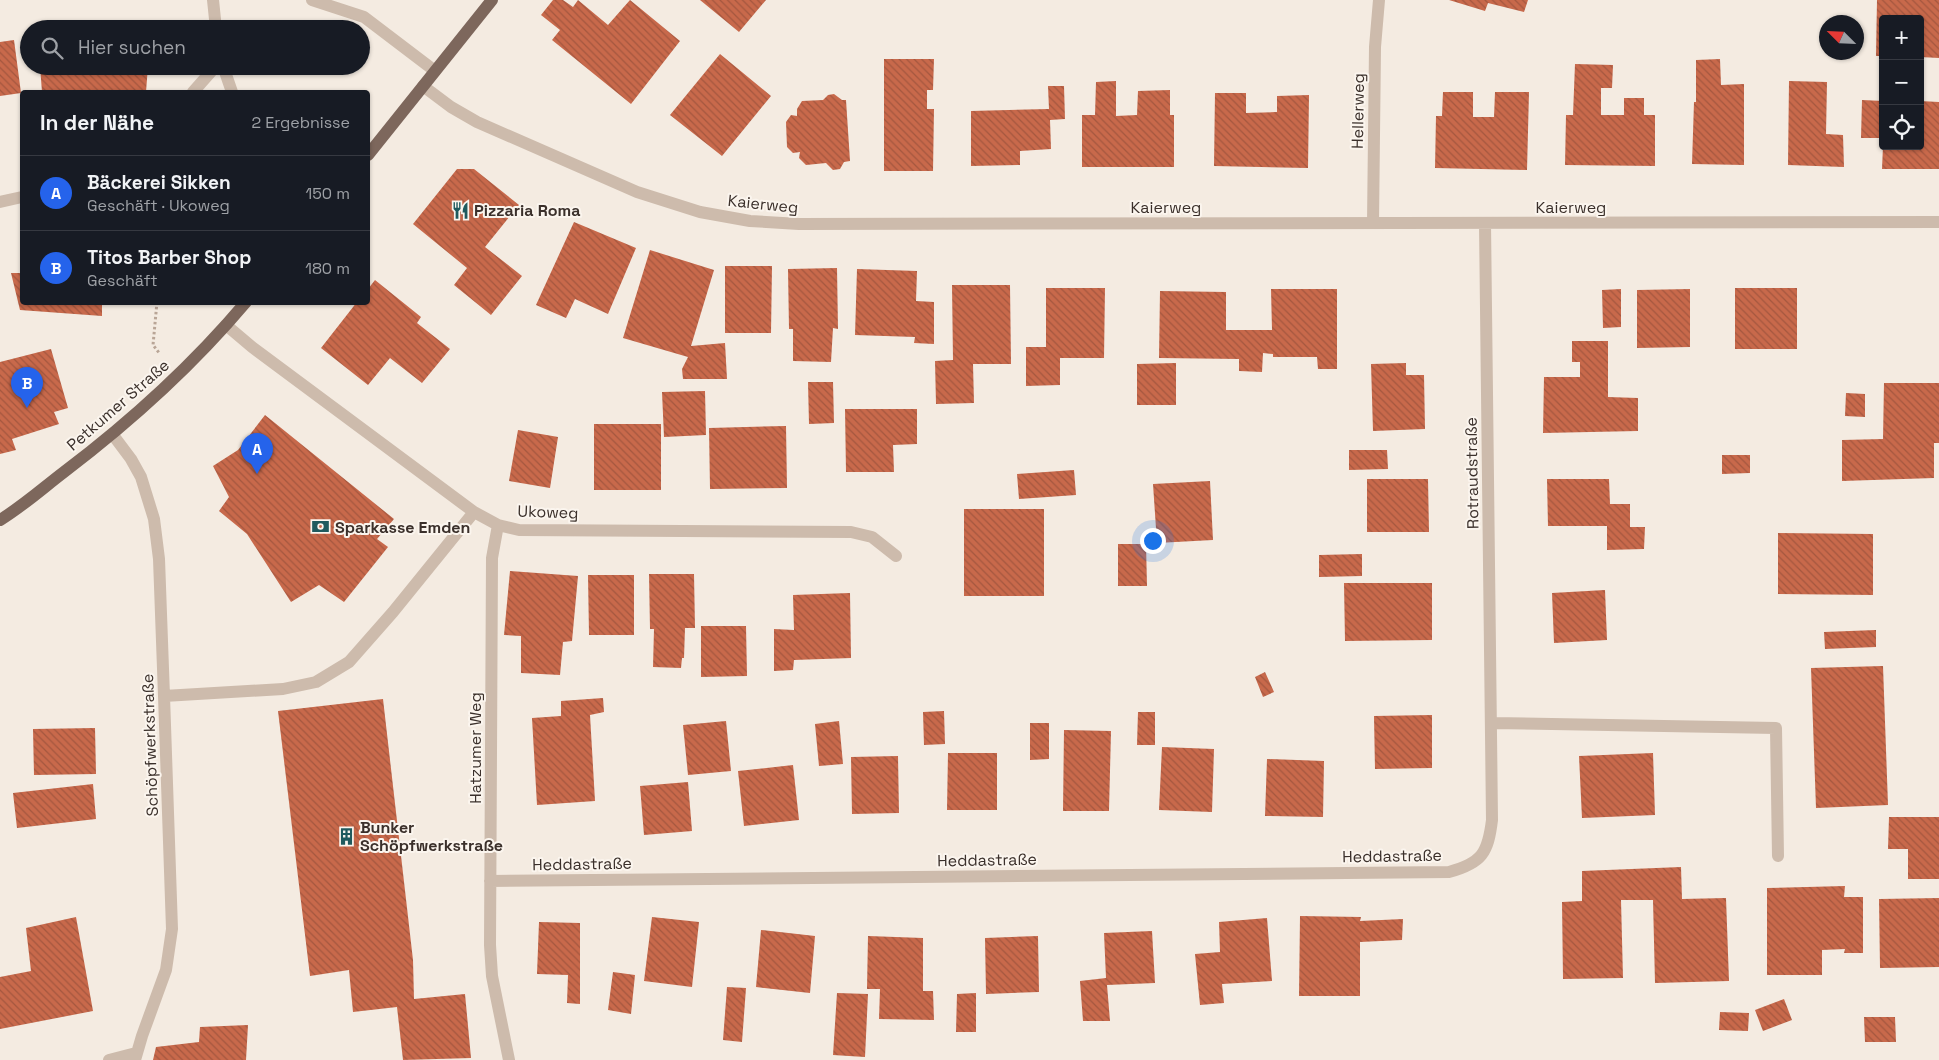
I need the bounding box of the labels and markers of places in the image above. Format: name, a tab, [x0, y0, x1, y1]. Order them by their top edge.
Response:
restaurant icon: Pizzaria Roma	[450, 200, 470, 220]
place label: Pizzaria Roma	[474, 200, 580, 221]
pin: B	[11, 367, 43, 408]
pin: A	[241, 433, 273, 474]
bank icon: Sparkasse Emden	[311, 517, 331, 537]
place label: Sparkasse Emden	[335, 517, 470, 538]
place label: Bunker Schöpfwerkstraße	[360, 817, 503, 856]
building icon: Bunker Schöpfwerkstraße	[336, 826, 356, 846]

